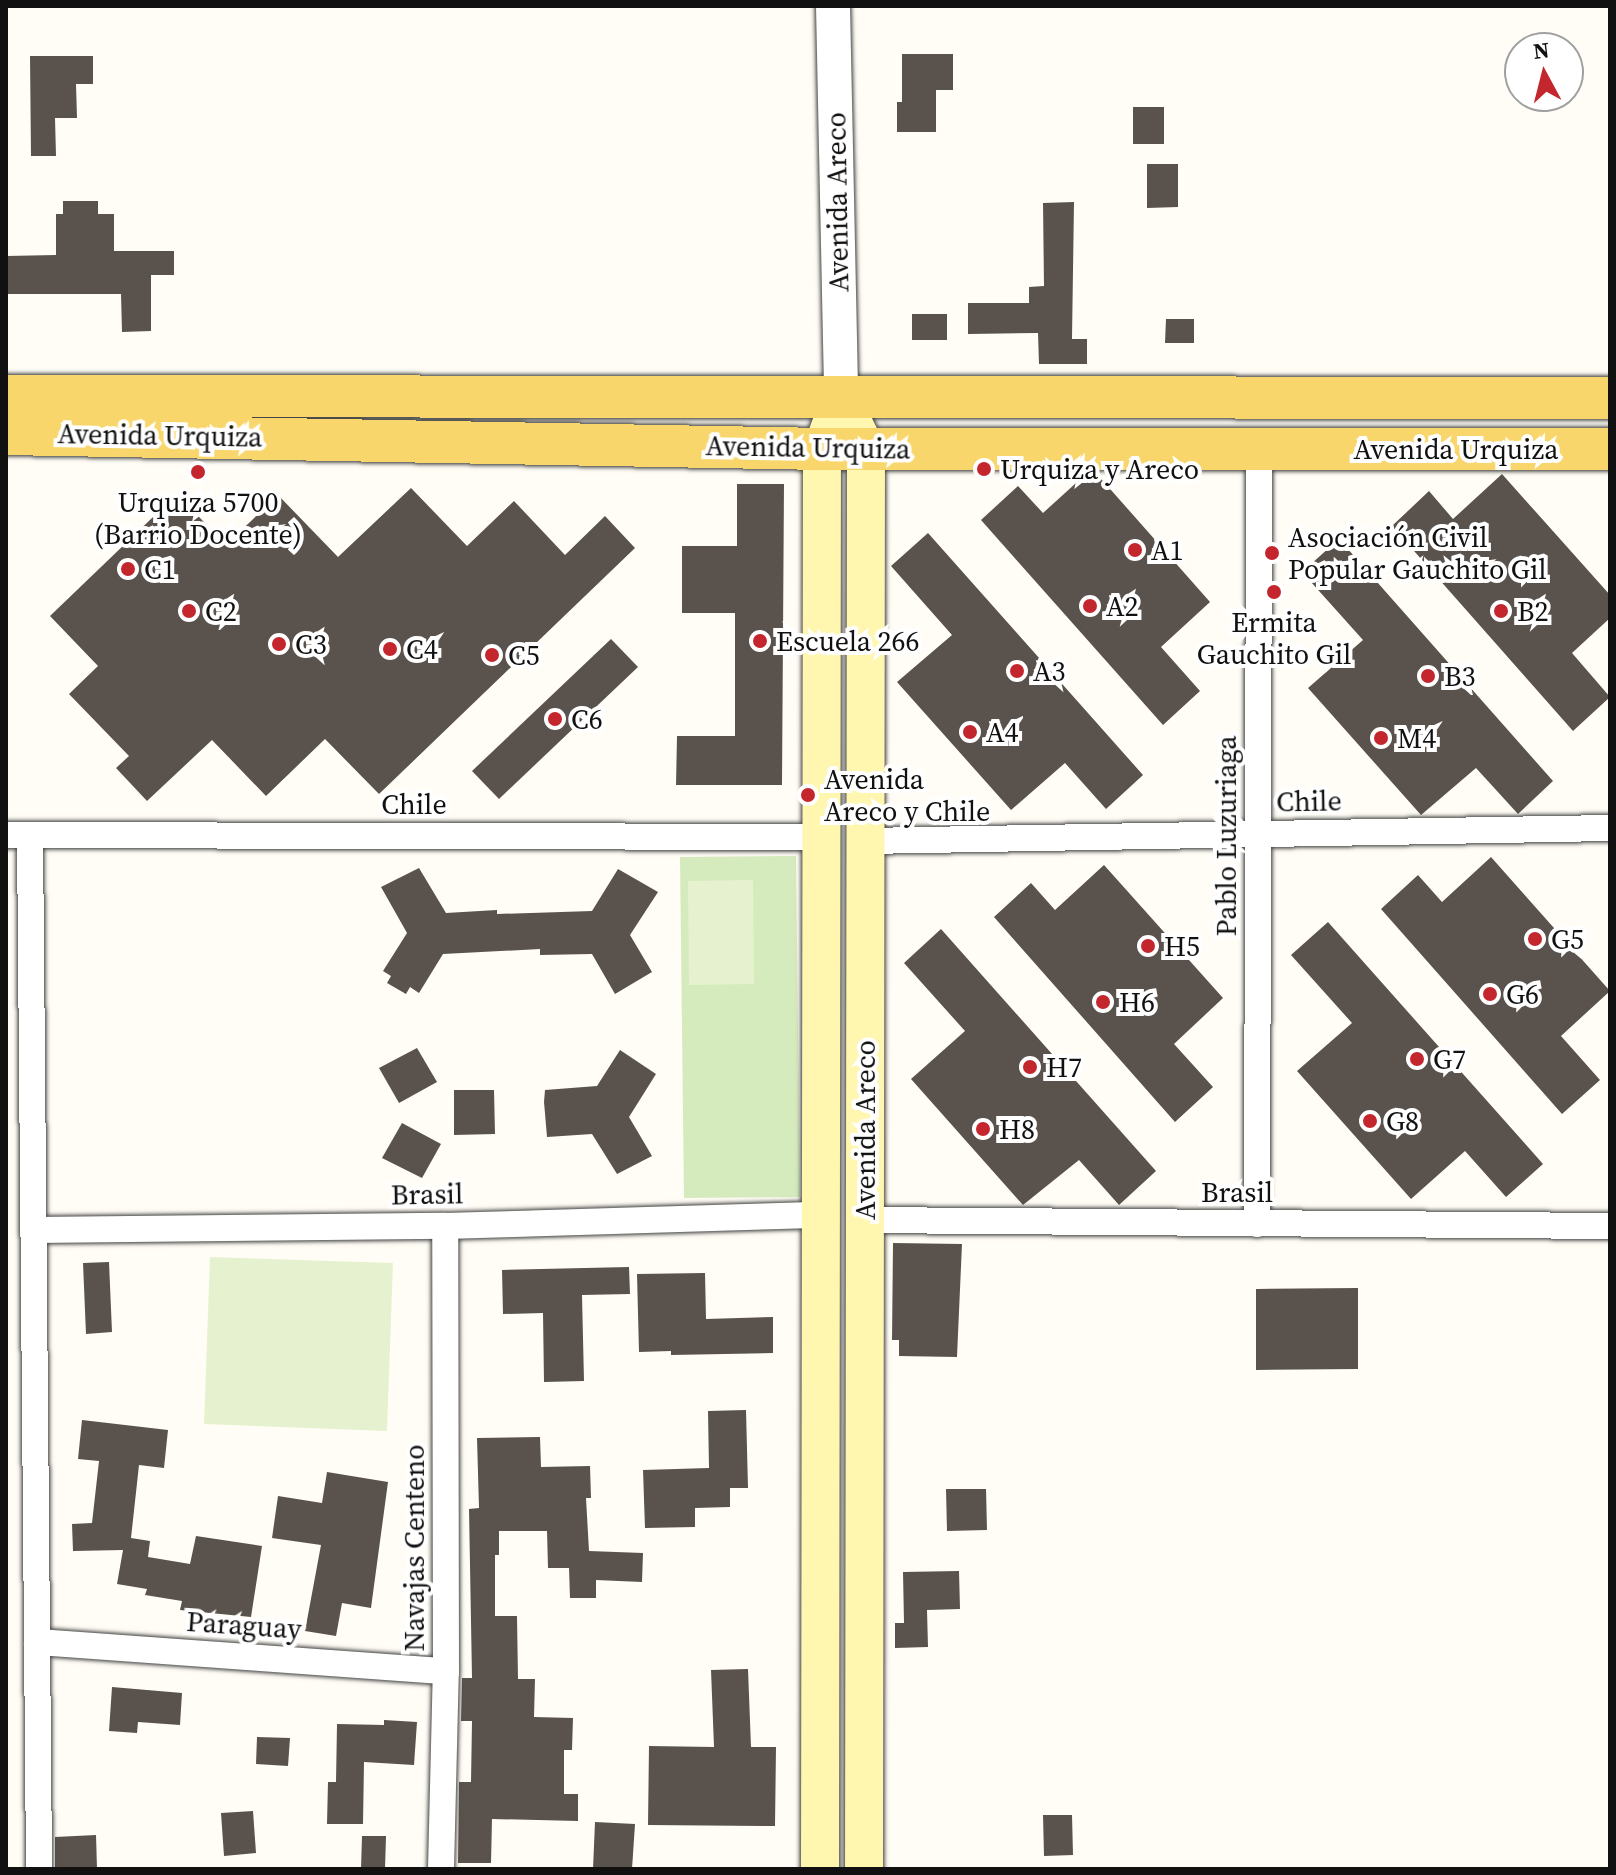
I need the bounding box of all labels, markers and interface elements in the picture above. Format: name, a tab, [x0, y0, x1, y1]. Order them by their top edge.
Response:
north arrow	[1504, 32, 1584, 112]
text: N	[1532, 34, 1551, 66]
street label: Avenida Areco	[819, 112, 855, 292]
street label: Avenida Urquiza	[57, 416, 263, 454]
street label: Avenida Urquiza	[705, 428, 911, 466]
street label: Avenida Urquiza	[1354, 432, 1558, 466]
place label: Urquiza y Areco	[1000, 452, 1199, 486]
marker: Urquiza y Areco	[975, 460, 993, 478]
marker: Urquiza 5700 (Barrio Docente)	[189, 463, 207, 481]
place label: Urquiza 5700 (Barrio Docente)	[94, 485, 302, 551]
place label: Asociación Civil Popular Gauchito Gil	[1288, 520, 1547, 586]
place label: A1	[1151, 533, 1184, 567]
marker: A1	[1126, 541, 1144, 559]
marker: Asociación Civil Popular Gauchito Gil	[1263, 544, 1281, 562]
place label: C1	[144, 552, 176, 586]
marker: C1	[119, 560, 137, 578]
marker: Ermita Gauchito Gil	[1265, 583, 1283, 601]
place label: A2	[1106, 589, 1139, 623]
place label: C2	[205, 594, 237, 628]
place label: B2	[1517, 594, 1549, 628]
marker: A2	[1081, 597, 1099, 615]
marker: C2	[180, 602, 198, 620]
marker: B2	[1492, 602, 1510, 620]
place label: Ermita Gauchito Gil	[1197, 605, 1351, 671]
place label: Escuela 266	[776, 624, 920, 658]
place label: C3	[295, 627, 327, 661]
place label: C4	[406, 632, 438, 666]
marker: Escuela 266	[751, 632, 769, 650]
marker: C3	[270, 635, 288, 653]
place label: C5	[508, 638, 540, 672]
marker: C4	[381, 640, 399, 658]
marker: C5	[483, 646, 501, 664]
place label: A3	[1033, 654, 1066, 688]
place label: B3	[1444, 659, 1476, 693]
marker: A3	[1008, 662, 1026, 680]
marker: B3	[1419, 667, 1437, 685]
place label: C6	[571, 702, 603, 736]
marker: C6	[546, 710, 564, 728]
place label: A4	[986, 715, 1019, 749]
place label: M4	[1397, 721, 1436, 755]
marker: A4	[961, 723, 979, 741]
marker: M4	[1372, 729, 1390, 747]
street label: Pablo Luzuriaga	[1209, 736, 1243, 936]
place label: Avenida Areco y Chile	[824, 762, 990, 828]
street label: Chile	[1276, 784, 1342, 818]
marker: Avenida Areco y Chile	[799, 786, 817, 804]
street label: Chile	[381, 787, 447, 821]
place label: G5	[1551, 922, 1584, 956]
place label: H5	[1164, 929, 1200, 963]
marker: G5	[1526, 930, 1544, 948]
marker: H5	[1139, 937, 1157, 955]
place label: G6	[1506, 977, 1539, 1011]
place label: H6	[1119, 985, 1155, 1019]
marker: G6	[1481, 985, 1499, 1003]
marker: H6	[1094, 993, 1112, 1011]
street label: Avenida Areco	[848, 1040, 882, 1220]
place label: G7	[1433, 1042, 1466, 1076]
place label: H7	[1046, 1050, 1082, 1084]
marker: G7	[1408, 1050, 1426, 1068]
marker: H7	[1021, 1058, 1039, 1076]
place label: G8	[1386, 1104, 1419, 1138]
place label: H8	[999, 1112, 1035, 1146]
marker: G8	[1361, 1112, 1379, 1130]
marker: H8	[974, 1120, 992, 1138]
street label: Brasil	[1201, 1175, 1273, 1209]
street label: Brasil	[391, 1177, 463, 1211]
street label: Navajas Centeno	[397, 1444, 431, 1652]
street label: Paraguay	[185, 1604, 303, 1646]

